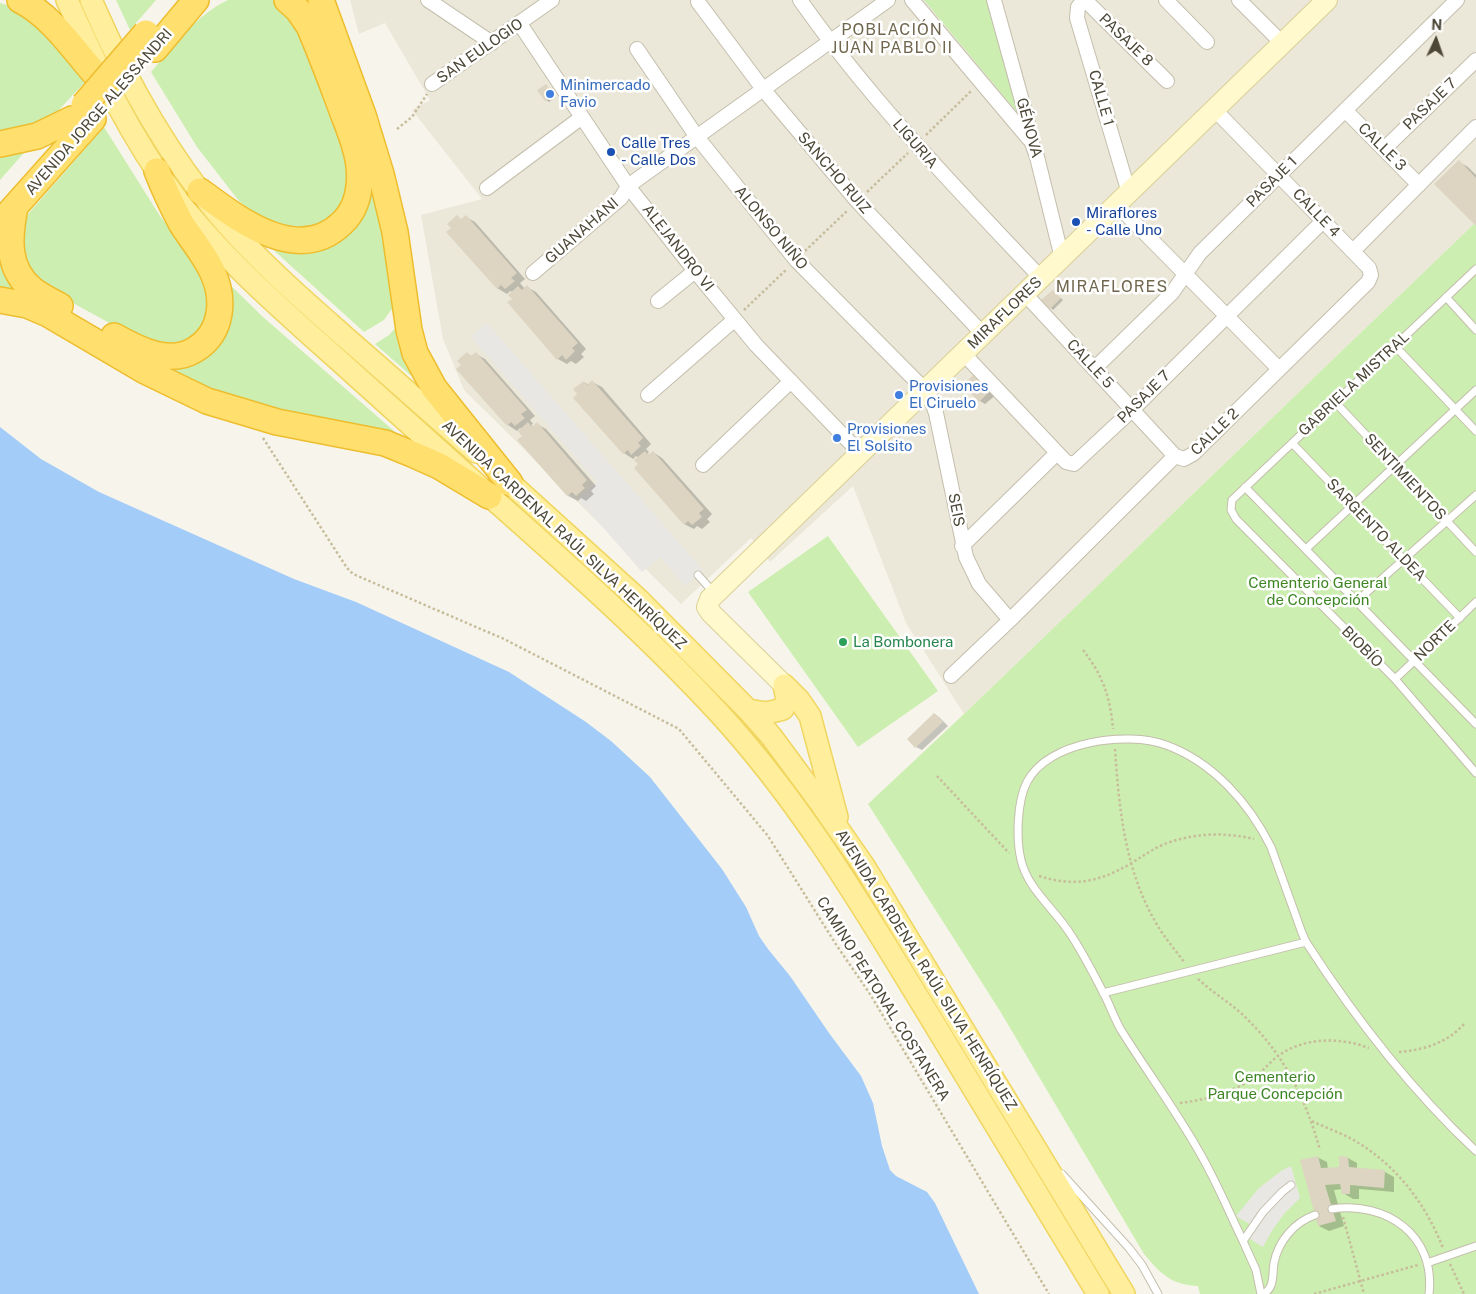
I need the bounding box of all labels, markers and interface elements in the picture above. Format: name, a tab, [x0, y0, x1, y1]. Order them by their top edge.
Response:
street label: PASAJE 8	[1095, 10, 1157, 70]
street label: SAN EULOGIO	[434, 15, 526, 87]
north arrow	[1411, 15, 1461, 65]
text: N	[1431, 17, 1443, 33]
district label: POBLACIÓN JUAN PABLO II	[829, 20, 955, 58]
street label: AVENIDA JORGE ALESSANDRI	[22, 25, 176, 199]
street label: CALLE 1	[1084, 68, 1118, 128]
street label: PASAJE 7	[1399, 74, 1461, 134]
place label: Minimercado Favio	[560, 76, 651, 111]
marker: Minimercado Favio	[544, 88, 556, 100]
street label: GÉNOVA	[1012, 96, 1046, 160]
street label: LIGURIA	[889, 116, 941, 172]
street label: CALLE 3	[1354, 119, 1410, 175]
street label: SANCHO RUIZ	[794, 128, 874, 218]
place label: Calle Tres - Calle Dos	[621, 134, 696, 169]
marker: Calle Tres - Calle Dos	[605, 146, 617, 158]
street label: PASAJE 1	[1243, 153, 1301, 211]
street label: ALONSO NIÑO	[731, 182, 811, 274]
street label: CALLE 4	[1289, 185, 1343, 241]
street label: GUANAHANI	[542, 194, 622, 268]
street label: ALEJANDRO VI	[638, 201, 718, 295]
place label: Miraflores - Calle Uno	[1086, 204, 1162, 239]
marker: Miraflores - Calle Uno	[1070, 216, 1082, 228]
street label: MIRAFLORES	[964, 273, 1046, 353]
district label: MIRAFLORES	[1054, 277, 1170, 297]
street label: GABRIELA MISTRAL	[1295, 328, 1413, 440]
street label: CALLE 5	[1063, 336, 1117, 392]
street label: PASAJE 7	[1114, 367, 1174, 427]
place label: Provisiones El Ciruelo	[909, 377, 988, 412]
marker: Provisiones El Ciruelo	[893, 389, 905, 401]
street label: CALLE 2	[1187, 405, 1243, 459]
street label: AVENIDA CARDENAL RAÚL SILVA HENRÍQUEZ	[438, 417, 690, 653]
place label: Provisiones El Solsito	[847, 420, 926, 455]
street label: SENTIMIENTOS	[1360, 430, 1450, 524]
marker: Provisiones El Solsito	[831, 432, 843, 444]
street label: SARGENTO ALDEA	[1323, 475, 1429, 585]
street label: SEIS	[944, 492, 968, 528]
park label: Cementerio General de Concepción	[1248, 574, 1388, 609]
street label: NORTE	[1411, 617, 1459, 665]
street label: BIOBÍO	[1338, 623, 1386, 671]
place label: La Bombonera	[853, 633, 953, 651]
marker: La Bombonera	[837, 636, 849, 648]
street label: AVENIDA CARDENAL RAÚL SILVA HENRÍQUEZ	[831, 826, 1021, 1114]
street label: CAMINO PEATONAL COSTANERA	[812, 894, 954, 1104]
park label: Cementerio Parque Concepción	[1207, 1068, 1343, 1103]

